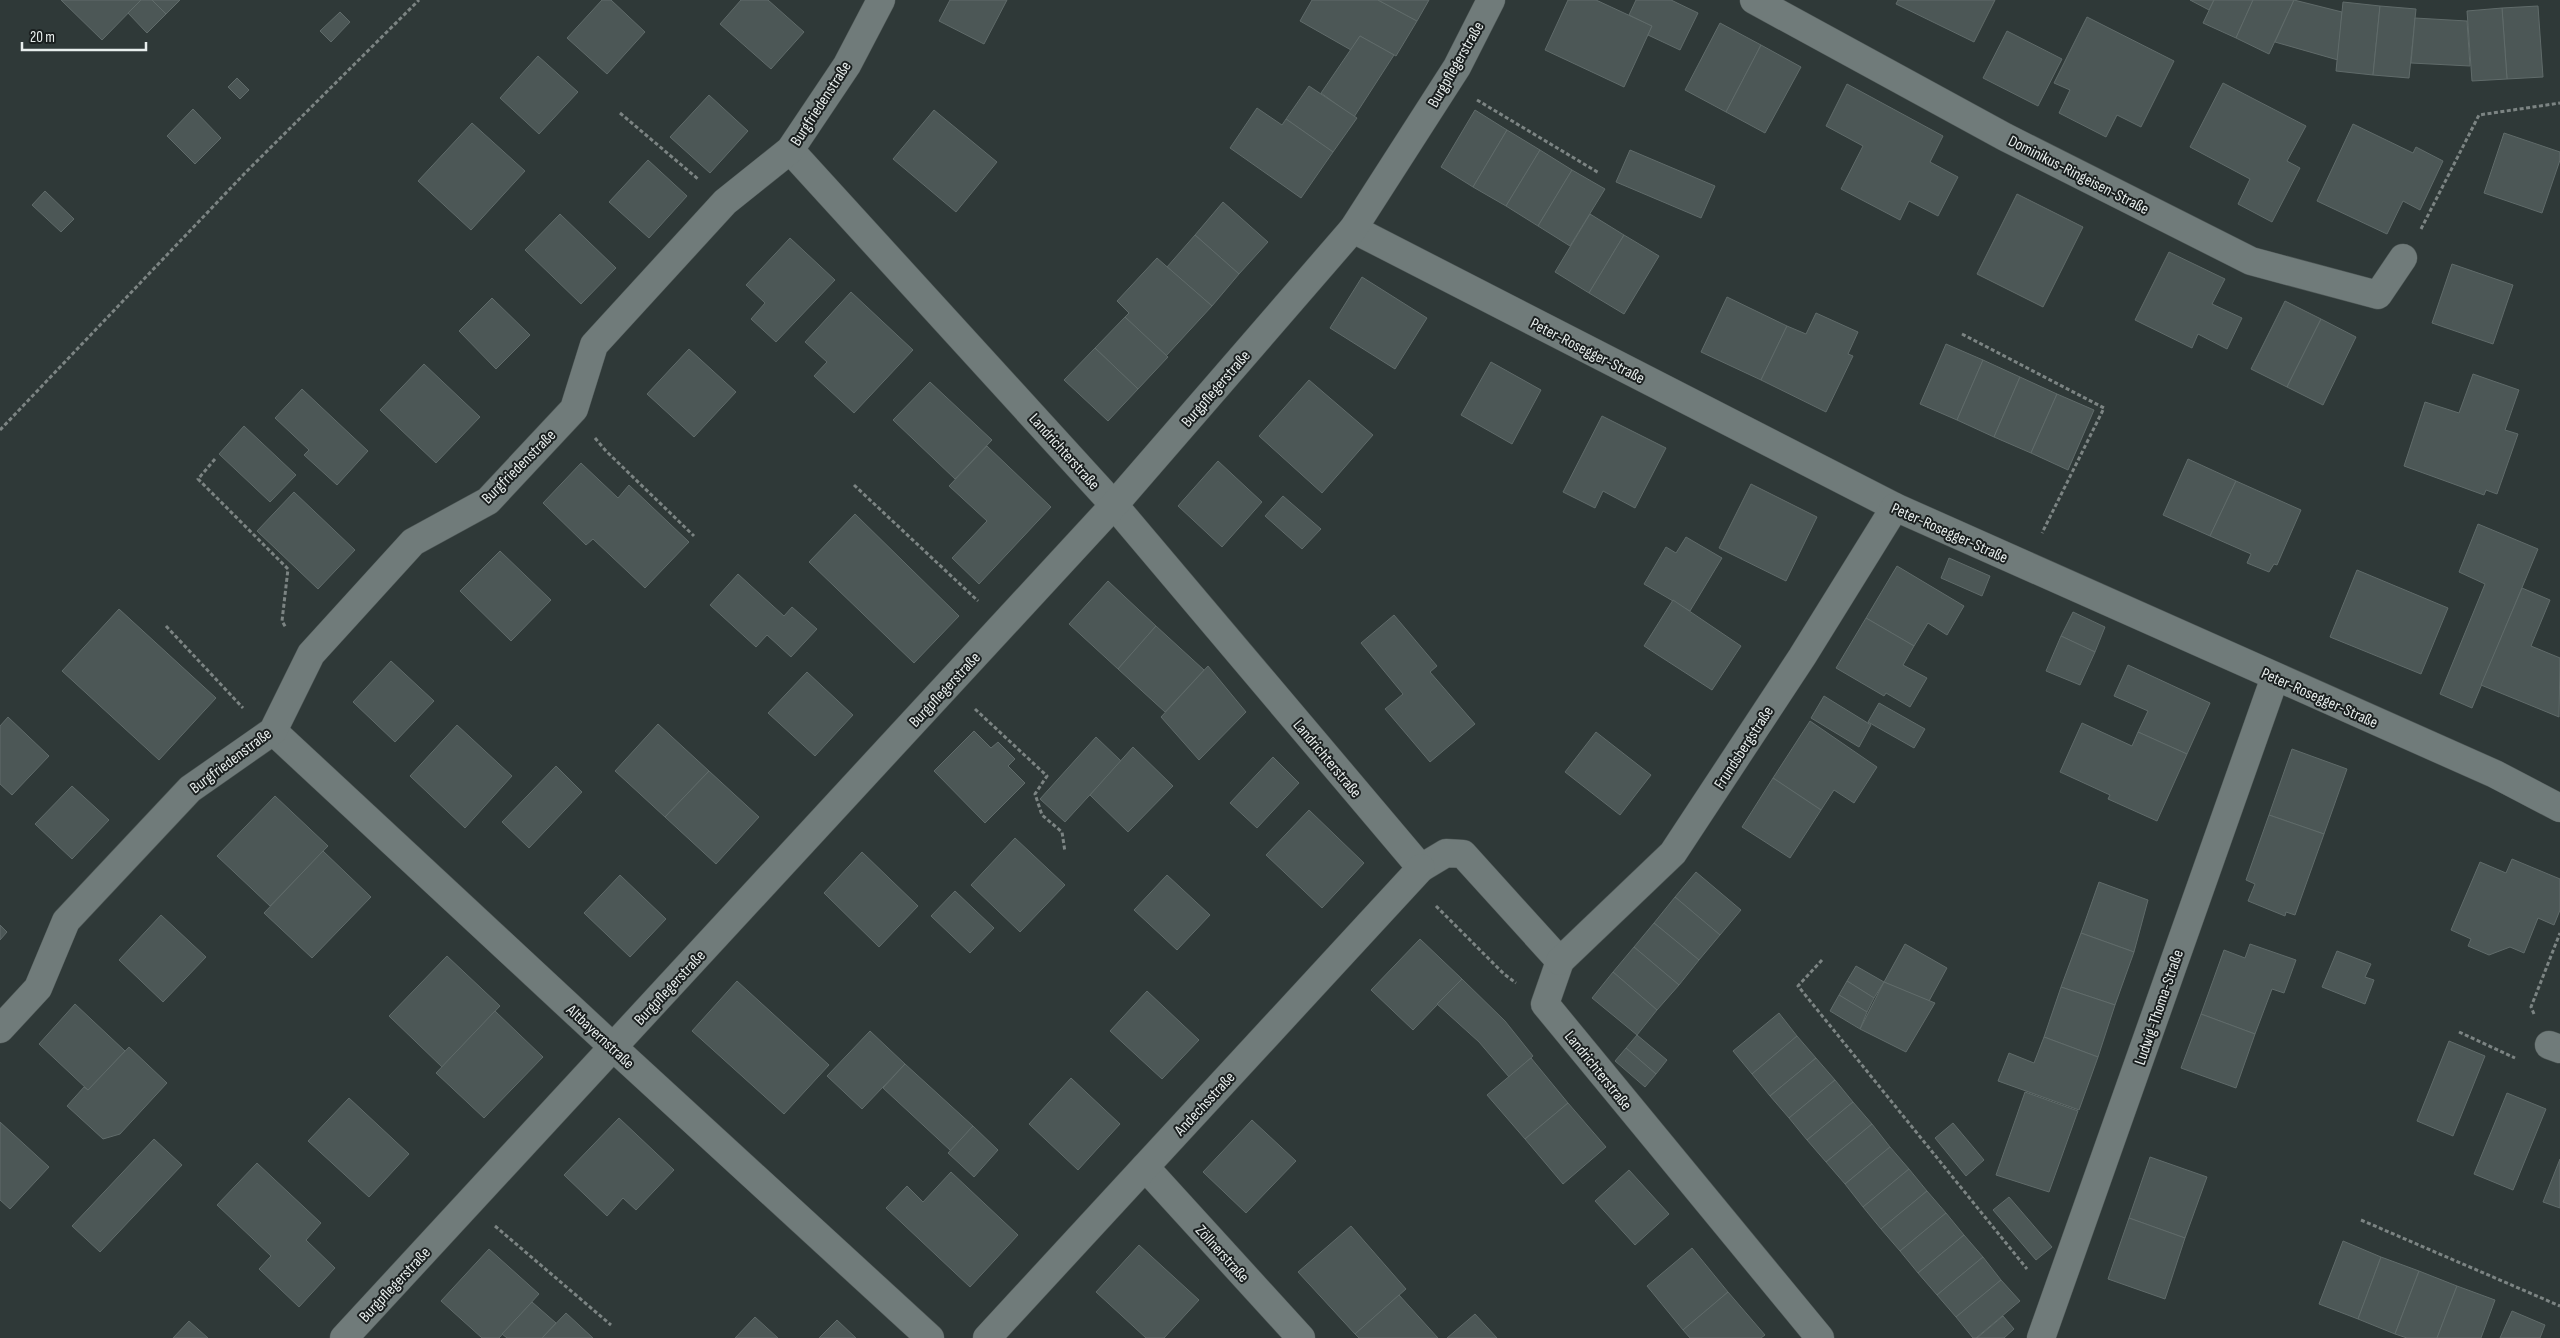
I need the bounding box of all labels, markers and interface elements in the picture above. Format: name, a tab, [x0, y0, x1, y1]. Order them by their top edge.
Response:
street label: Burgpflegerstraße	[1424, 19, 1488, 111]
scale bar	[22, 20, 146, 52]
text: 20 m	[30, 28, 55, 47]
street label: Burgfriedenstraße	[787, 58, 856, 150]
street label: Dominikus-Ringeisen-Straße	[2005, 132, 2152, 219]
street label: Peter-Rosegger-Straße	[1527, 314, 1648, 388]
street label: Burgpflegerstraße	[1178, 347, 1255, 431]
street label: Landrichterstraße	[1025, 410, 1103, 494]
street label: Burgfriedenstraße	[478, 426, 560, 508]
street label: Peter-Rosegger-Straße	[1888, 499, 2011, 568]
street label: Burgpflegerstraße	[906, 649, 985, 732]
street label: Peter-Rosegger-Straße	[2258, 664, 2381, 733]
street label: Frundsbergstraße	[1711, 703, 1778, 793]
street label: Landrichterstraße	[1289, 716, 1365, 802]
street label: Burgfriedenstraße	[186, 724, 275, 798]
street label: Burgpflegerstraße	[631, 947, 710, 1030]
street label: Ludwig-Thoma-Straße	[2131, 947, 2188, 1068]
street label: Altbayernstraße	[561, 1000, 638, 1073]
street label: Landrichterstraße	[1560, 1028, 1636, 1114]
street label: Andechsstraße	[1170, 1068, 1239, 1141]
street label: Zöllnerstraße	[1191, 1221, 1253, 1287]
street label: Burgpflegerstraße	[356, 1244, 435, 1327]

